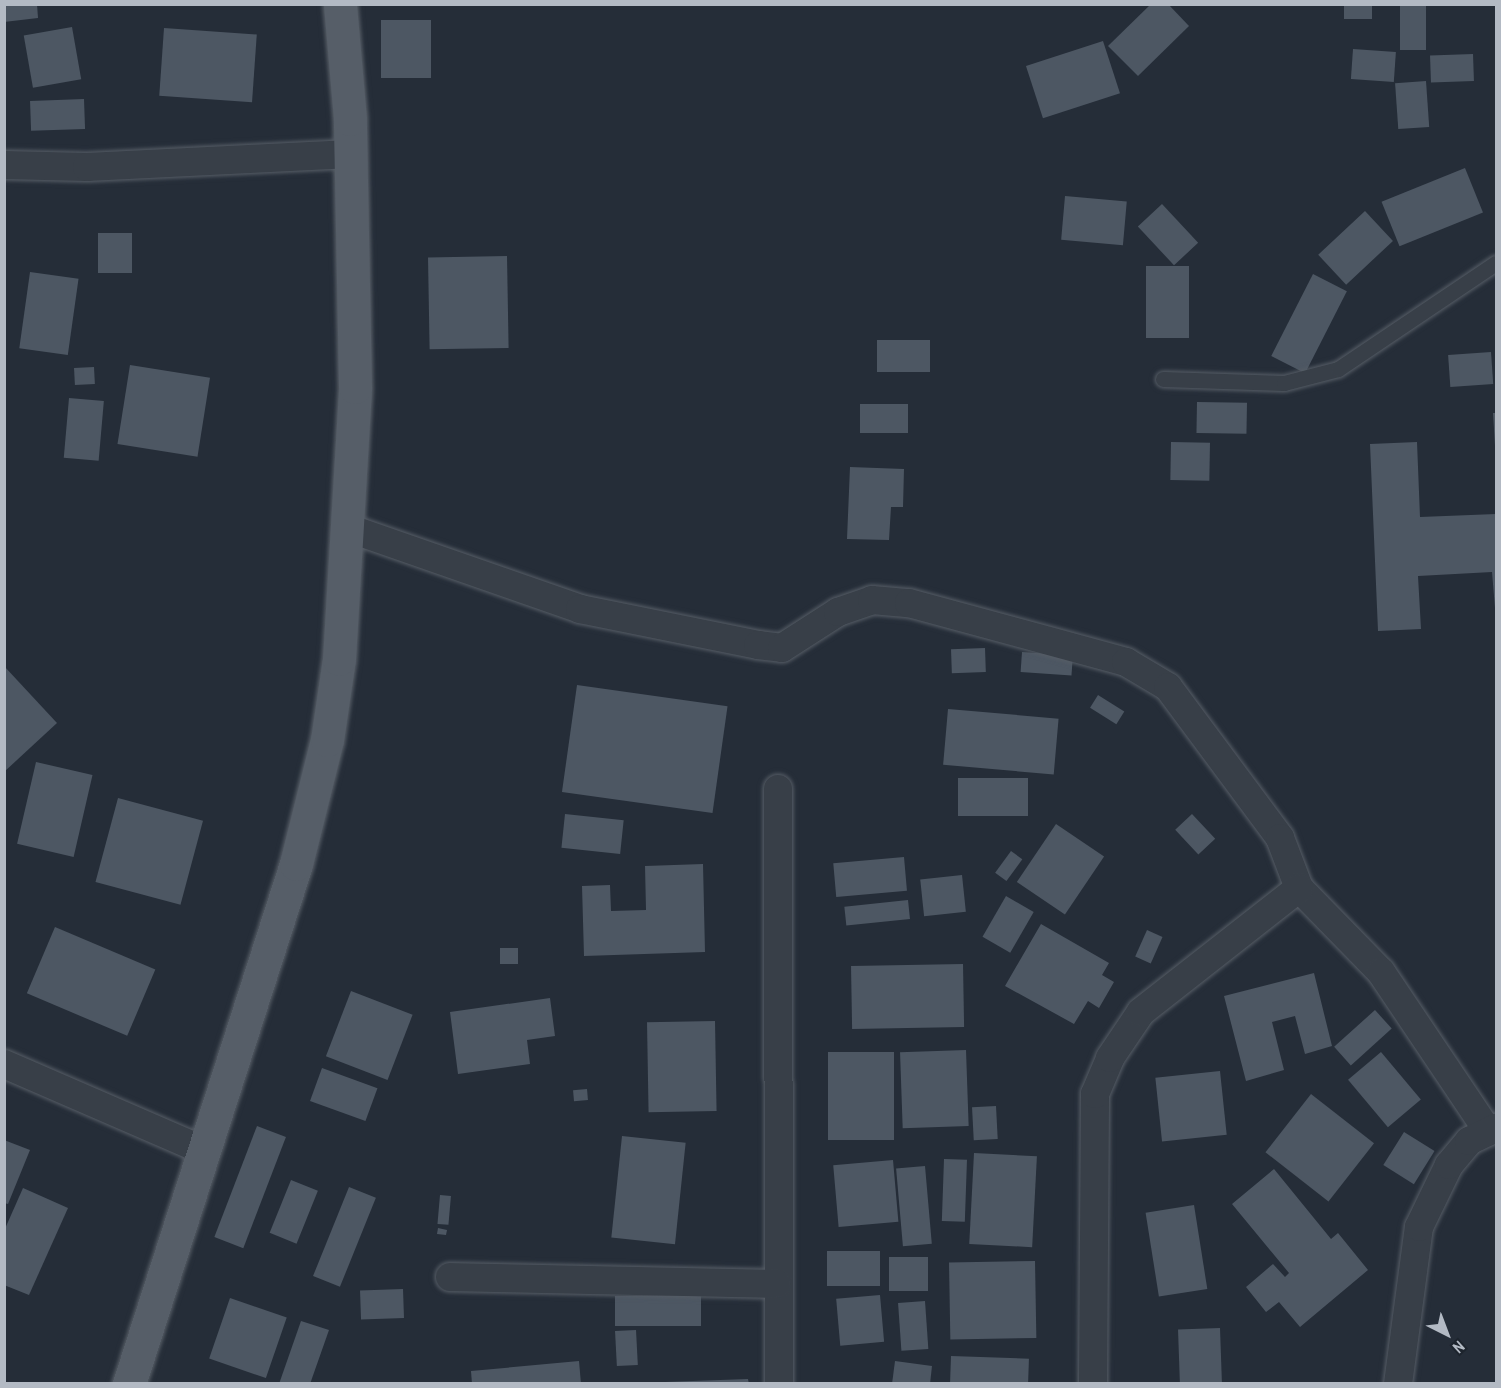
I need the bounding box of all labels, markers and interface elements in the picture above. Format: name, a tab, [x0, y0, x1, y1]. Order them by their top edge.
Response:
north arrow	[1417, 1304, 1477, 1364]
text: N	[1448, 1336, 1470, 1359]

